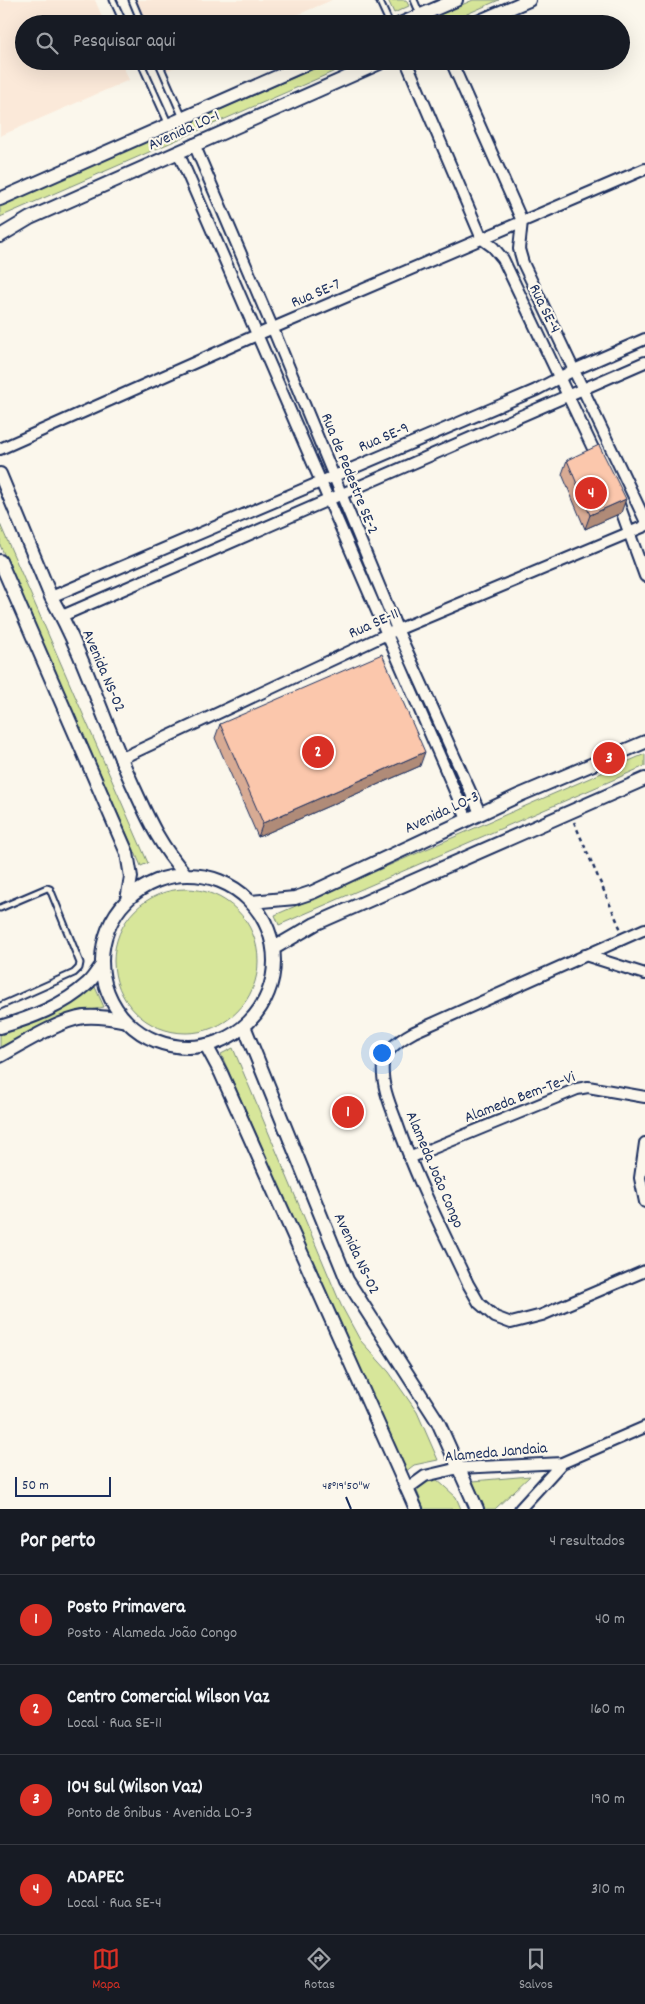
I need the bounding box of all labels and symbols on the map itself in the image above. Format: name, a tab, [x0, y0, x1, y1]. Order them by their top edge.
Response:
street label: Avenida LO-1	[145, 105, 223, 157]
street label: Rua SE-7	[288, 273, 344, 315]
street label: Rua SE-4	[522, 280, 566, 338]
street label: Rua de Pedestre SE-2	[314, 410, 384, 538]
street label: Rua SE-9	[355, 417, 413, 459]
pin: 4	[575, 474, 607, 512]
street label: Rua SE-11	[345, 603, 403, 645]
street label: Avenida NS-02	[75, 626, 131, 716]
pin: 2	[302, 733, 334, 771]
pin: 3	[593, 739, 625, 777]
street label: Avenida LO-3	[401, 786, 483, 840]
your location	[369, 1040, 395, 1066]
street label: Alameda Bem-Te-Vi	[461, 1066, 579, 1130]
pin: 1	[332, 1093, 364, 1131]
street label: Alameda João Congo	[399, 1108, 469, 1232]
street label: Avenida NS-02	[327, 1209, 385, 1299]
street label: Alameda Jandaia	[444, 1437, 549, 1469]
scale bar	[15, 1474, 111, 1497]
text: 48°19'50"W	[322, 1478, 370, 1495]

